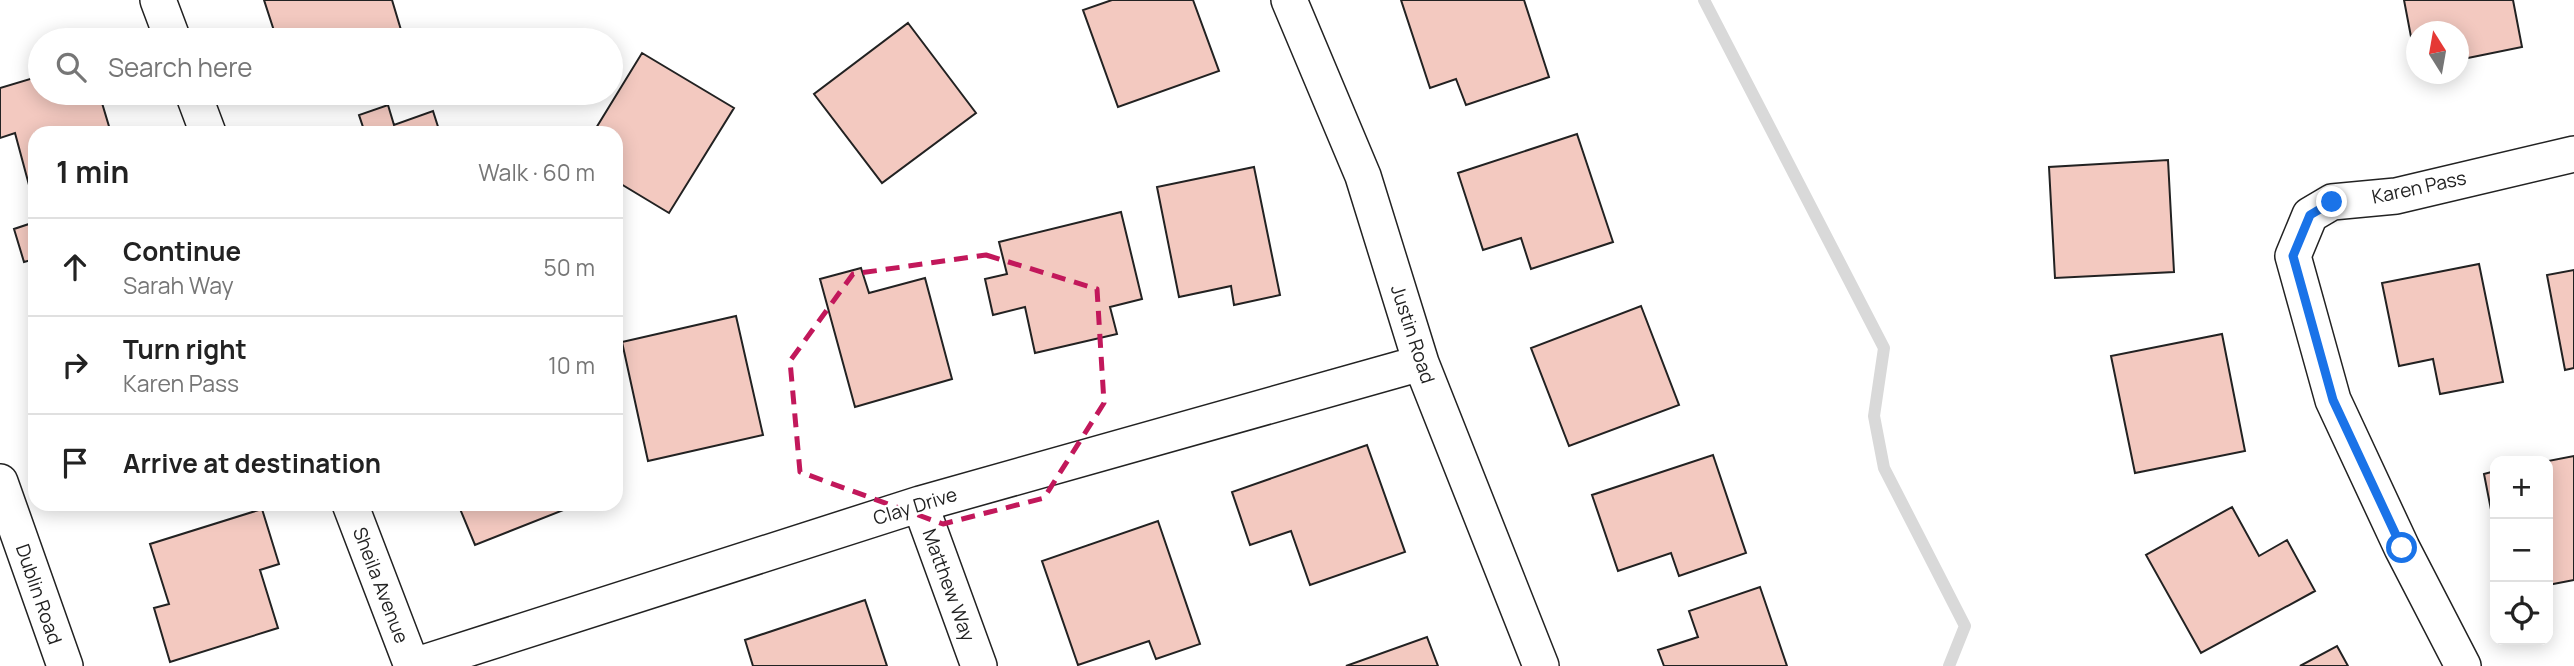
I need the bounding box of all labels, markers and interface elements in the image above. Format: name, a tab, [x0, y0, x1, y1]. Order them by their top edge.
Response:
north arrow	[2406, 21, 2469, 84]
search box	[28, 28, 623, 105]
icon: search	[52, 48, 90, 86]
text: Search here	[108, 49, 253, 85]
text: 1 min	[56, 151, 129, 192]
text: Walk · 60 m	[478, 156, 595, 188]
street label: Karen Pass	[2369, 164, 2469, 210]
route end	[2316, 186, 2347, 217]
text: Continue	[123, 233, 241, 269]
icon: ahead	[56, 248, 94, 286]
text: 50 m	[544, 251, 595, 283]
text: Sarah Way	[123, 269, 234, 301]
street label: Justin Road	[1385, 281, 1441, 387]
text: Turn right	[123, 331, 247, 367]
icon: right	[56, 346, 94, 384]
text: 10 m	[548, 349, 595, 381]
text: Karen Pass	[123, 367, 239, 399]
icon: arrive	[56, 444, 94, 482]
text: Arrive at destination	[123, 445, 381, 481]
map controls	[2490, 456, 2553, 645]
button: +	[2490, 456, 2553, 519]
street label: Clay Drive	[870, 481, 960, 531]
button: −	[2490, 519, 2553, 582]
street label: Sheila Avenue	[347, 523, 415, 647]
street label: Matthew Way	[917, 525, 981, 645]
route start	[2386, 532, 2417, 563]
street label: Dublin Road	[10, 540, 68, 648]
button: locate	[2490, 582, 2553, 645]

